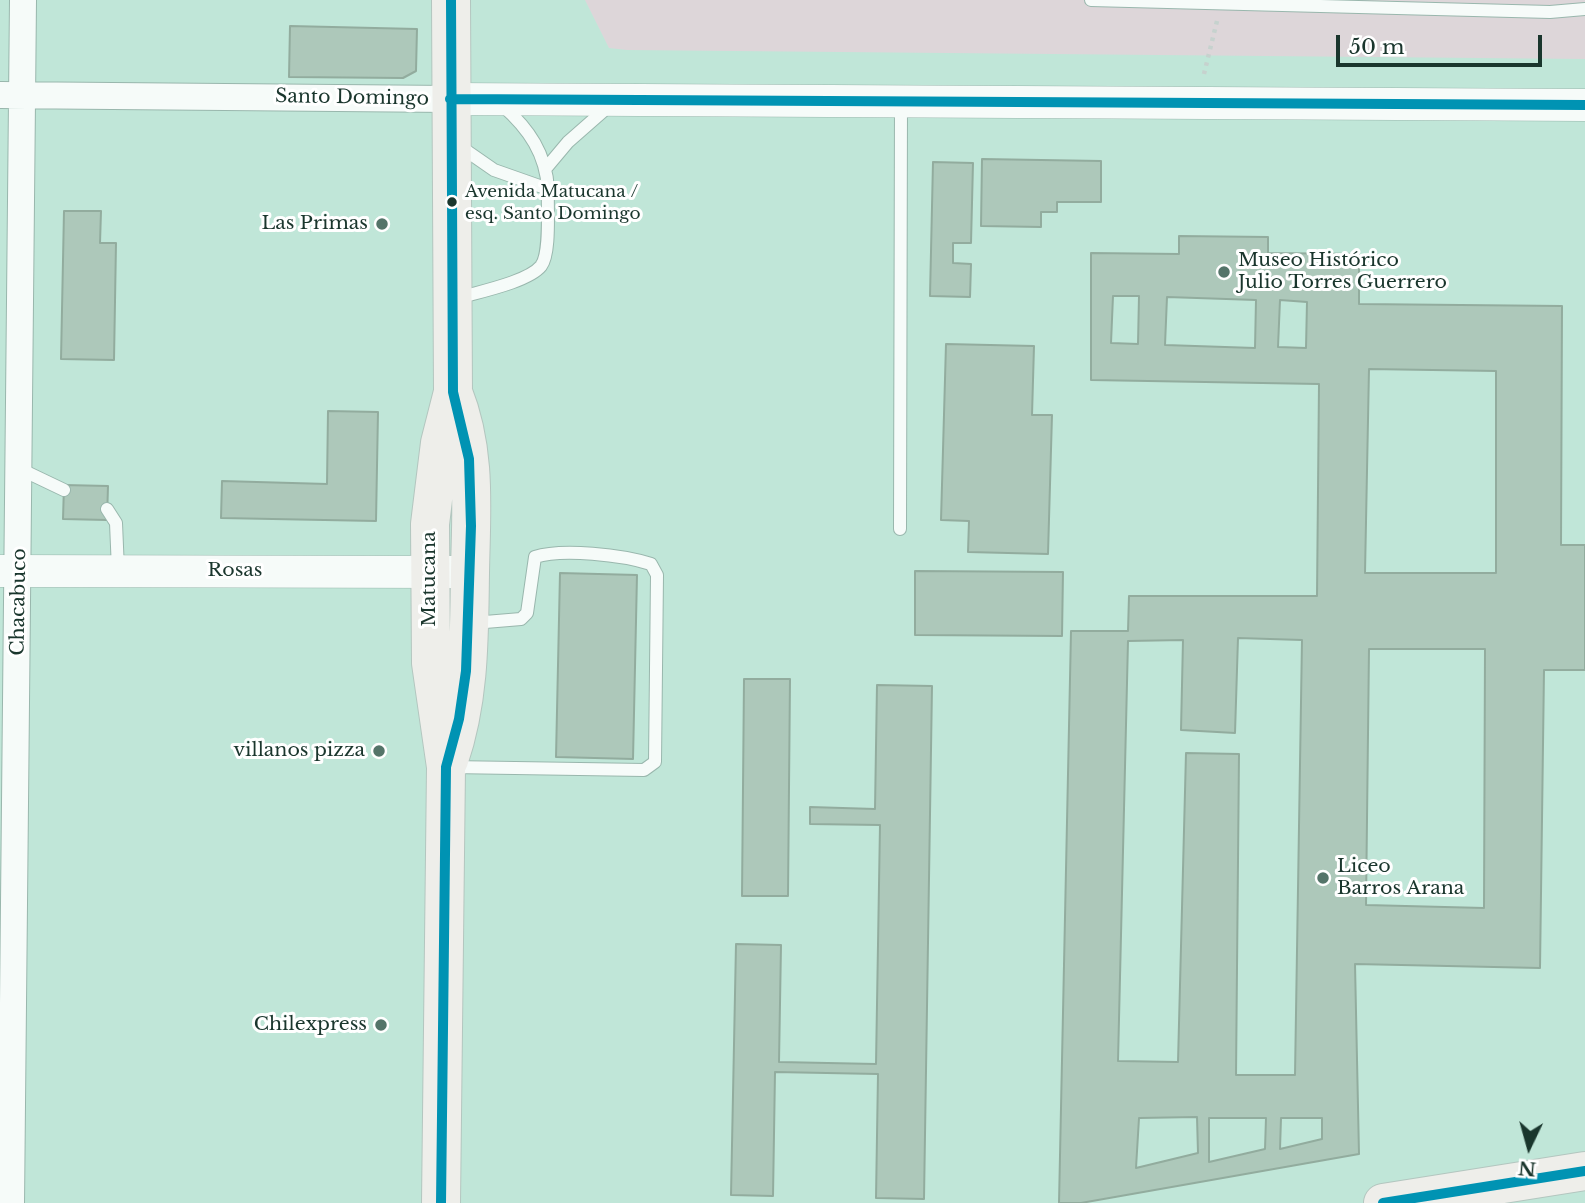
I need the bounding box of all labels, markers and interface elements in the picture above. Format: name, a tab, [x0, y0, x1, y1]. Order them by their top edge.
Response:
scale bar	[1340, 21, 1546, 65]
text: 50 m	[1349, 34, 1404, 60]
street label: Santo Domingo	[275, 85, 429, 111]
place label: Avenida Matucana / esq. Santo Domingo	[465, 182, 641, 222]
marker: Avenida Matucana / esq. Santo Domingo	[445, 195, 459, 209]
place label: Las Primas	[261, 213, 368, 235]
marker: Las Primas	[374, 216, 390, 232]
place label: Museo Histórico Julio Torres Guerrero	[1238, 250, 1447, 294]
marker: Museo Histórico Julio Torres Guerrero	[1216, 264, 1232, 280]
street label: Matucana	[419, 531, 441, 627]
street label: Chacabuco	[7, 548, 31, 656]
street label: Rosas	[208, 560, 262, 582]
place label: villanos pizza	[233, 740, 365, 762]
marker: villanos pizza	[371, 743, 387, 759]
place label: Liceo Barros Arana	[1337, 856, 1464, 900]
marker: Liceo Barros Arana	[1315, 870, 1331, 886]
place label: Chilexpress	[254, 1014, 367, 1036]
marker: Chilexpress	[373, 1017, 389, 1033]
north arrow	[1494, 1112, 1564, 1182]
text: N	[1517, 1156, 1537, 1181]

